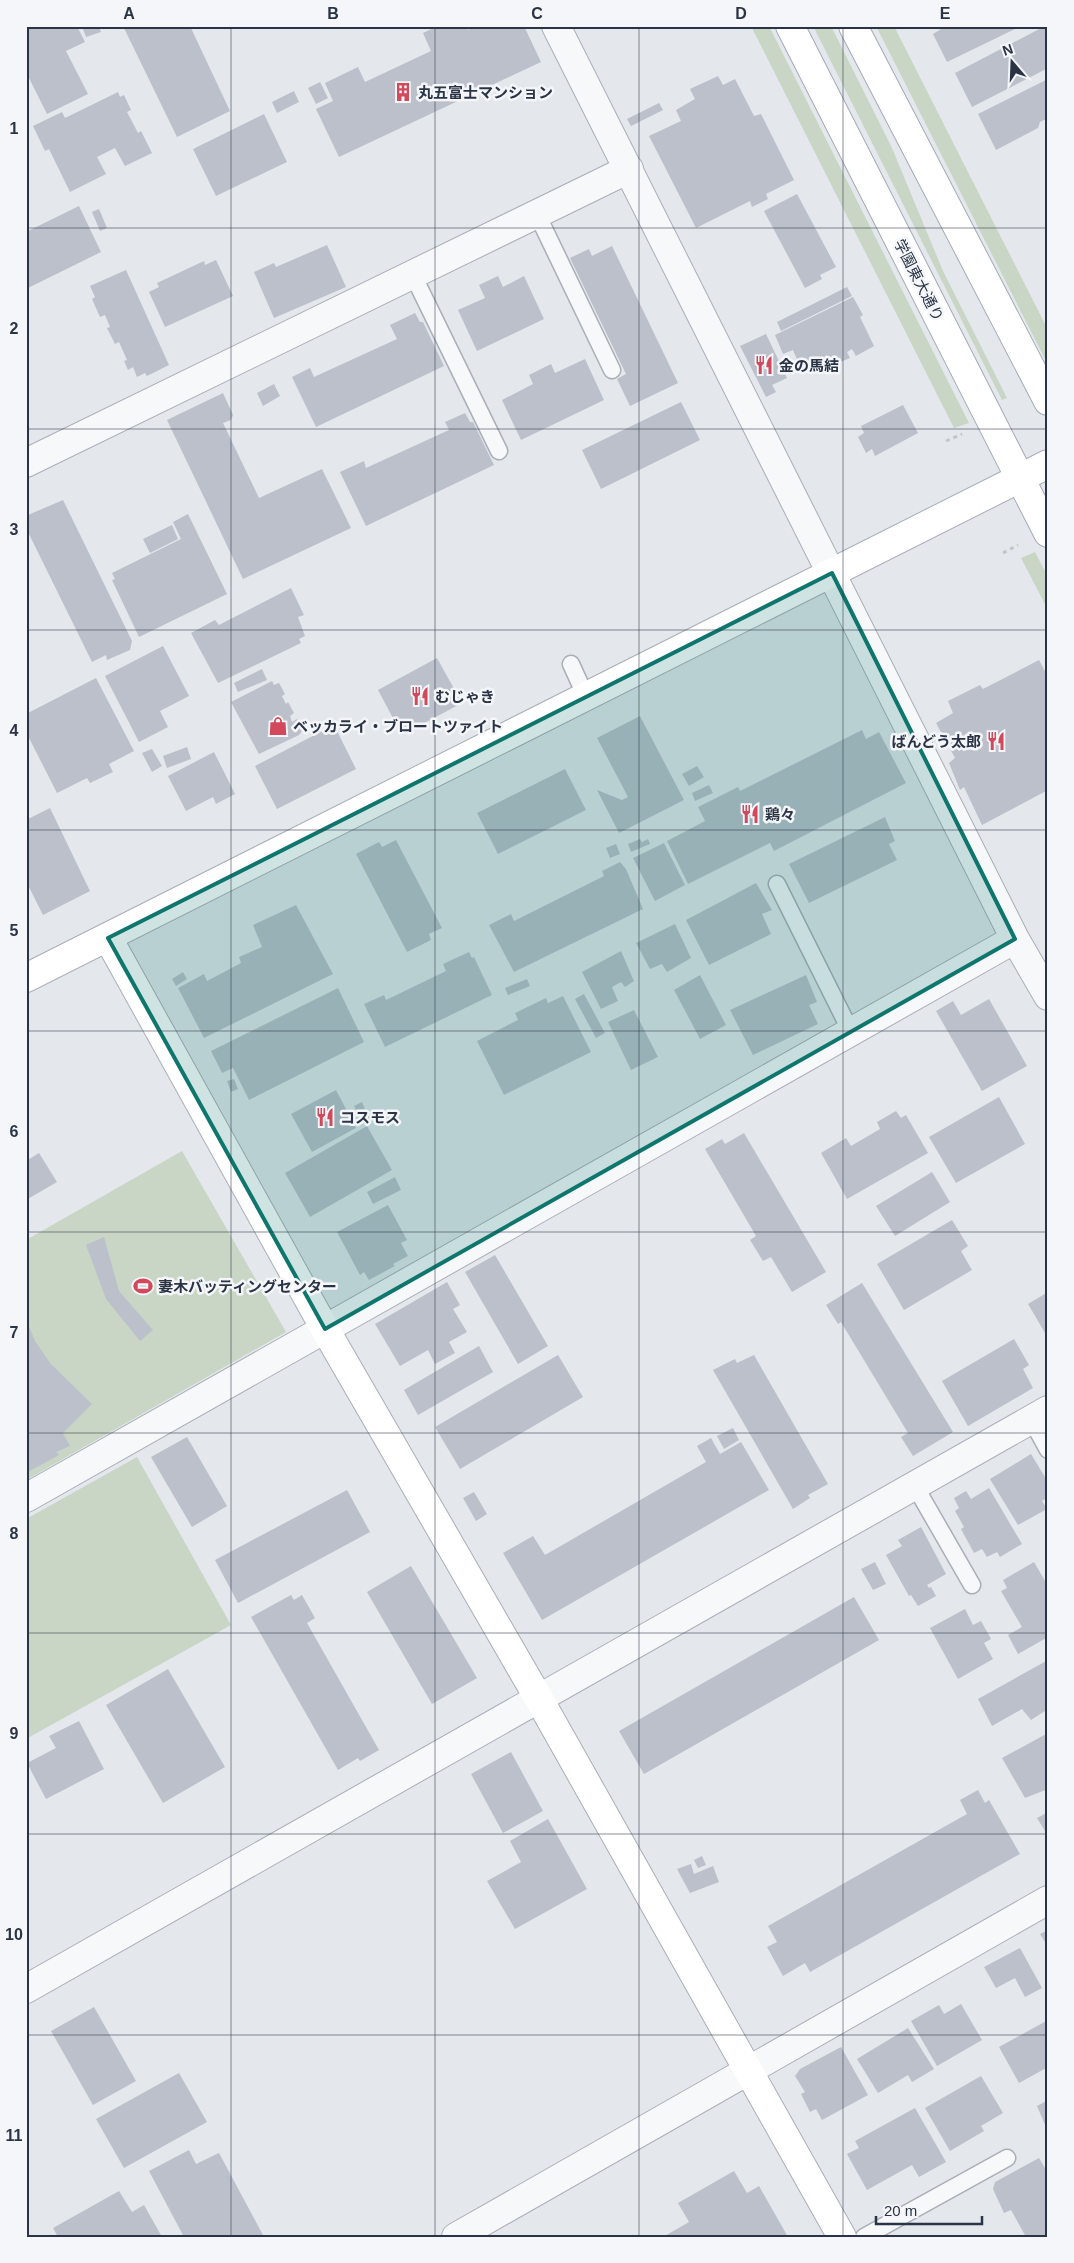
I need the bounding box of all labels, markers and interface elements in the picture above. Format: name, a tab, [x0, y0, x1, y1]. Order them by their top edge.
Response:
text: A	[123, 5, 135, 22]
text: B	[327, 5, 339, 22]
text: C	[531, 5, 543, 22]
text: D	[735, 5, 747, 22]
text: E	[940, 5, 951, 22]
north arrow	[986, 38, 1036, 88]
text: N	[1000, 40, 1015, 59]
building icon: 丸五富士マンション	[392, 81, 414, 103]
place label: 丸五富士マンション	[418, 84, 553, 101]
text: 1	[10, 120, 19, 137]
street label: 学園東大通り	[891, 236, 947, 324]
text: 2	[10, 320, 19, 337]
restaurant icon: 金の馬結	[753, 354, 775, 376]
place label: 金の馬結	[779, 357, 839, 374]
text: 3	[10, 521, 19, 538]
restaurant icon: むじゃき	[409, 685, 431, 707]
place label: むじゃき	[435, 688, 495, 705]
shop icon: ベッカライ・ブロートツァイト	[267, 715, 289, 737]
place label: ベッカライ・ブロートツァイト	[293, 718, 503, 735]
text: 4	[10, 722, 19, 739]
restaurant icon: ばんどう太郎	[985, 730, 1007, 752]
place label: ばんどう太郎	[891, 733, 981, 750]
restaurant icon: 鶏々	[739, 803, 761, 825]
place label: 鶏々	[765, 806, 795, 823]
text: 5	[10, 922, 19, 939]
restaurant icon: コスモス	[314, 1106, 336, 1128]
place label: コスモス	[340, 1109, 400, 1126]
text: 6	[10, 1123, 19, 1140]
sports icon: 妻木バッティングセンター	[132, 1275, 154, 1297]
place label: 妻木バッティングセンター	[158, 1278, 337, 1295]
text: 7	[10, 1324, 19, 1341]
text: 8	[10, 1525, 19, 1542]
text: 9	[10, 1725, 19, 1742]
text: 10	[5, 1926, 23, 1943]
text: 11	[6, 2127, 23, 2144]
scale bar	[876, 2193, 983, 2225]
text: 20 m	[884, 2202, 917, 2219]

